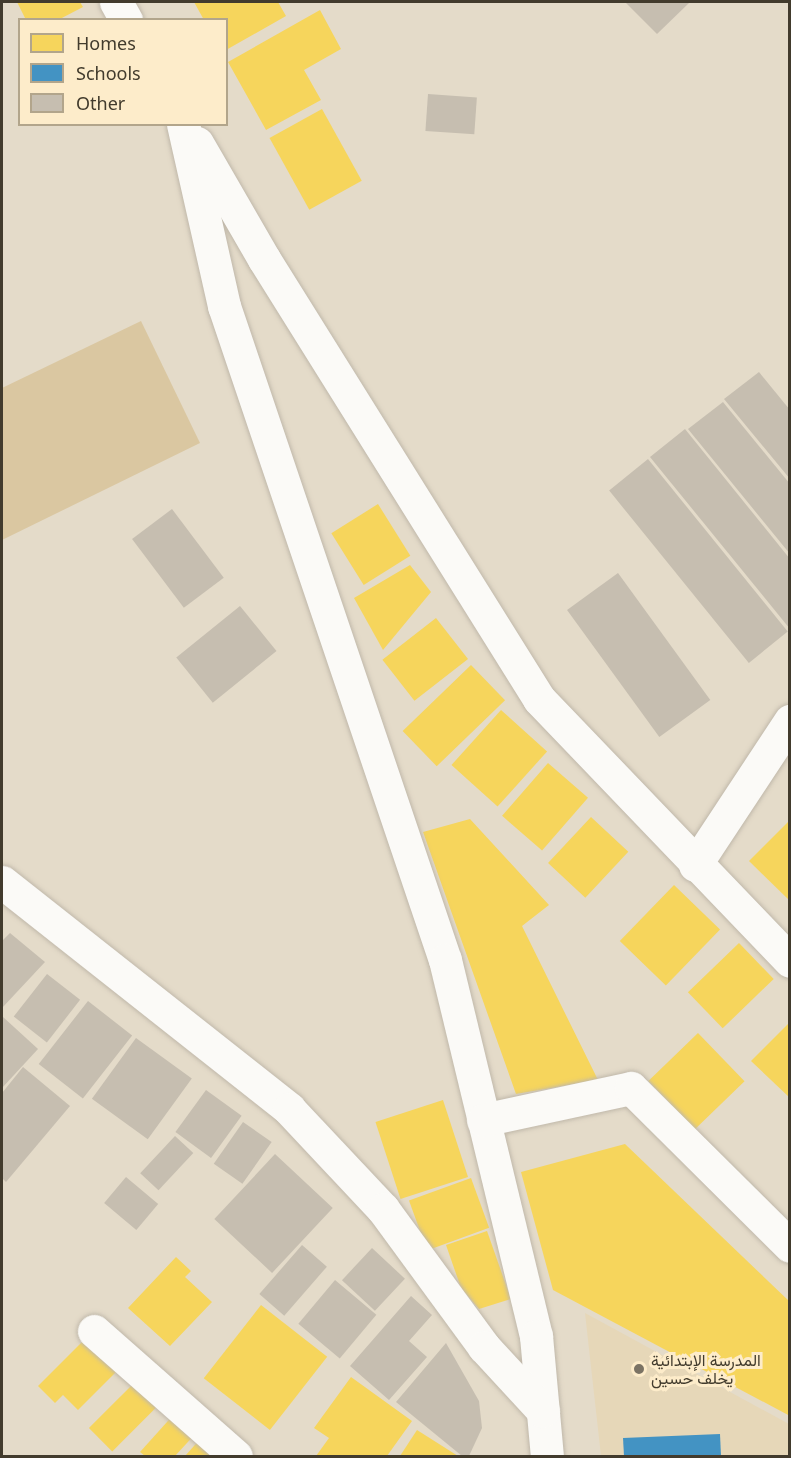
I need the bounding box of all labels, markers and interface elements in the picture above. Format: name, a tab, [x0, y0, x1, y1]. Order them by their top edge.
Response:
legend	[18, 18, 228, 126]
text: Homes	[76, 31, 136, 55]
text: Schools	[76, 61, 141, 85]
text: Other	[76, 91, 125, 115]
place label: المدرسة الإبتدائية يخلف حسين	[651, 1350, 761, 1388]
marker: المدرسة الإبتدائية يخلف حسين	[632, 1362, 646, 1376]

